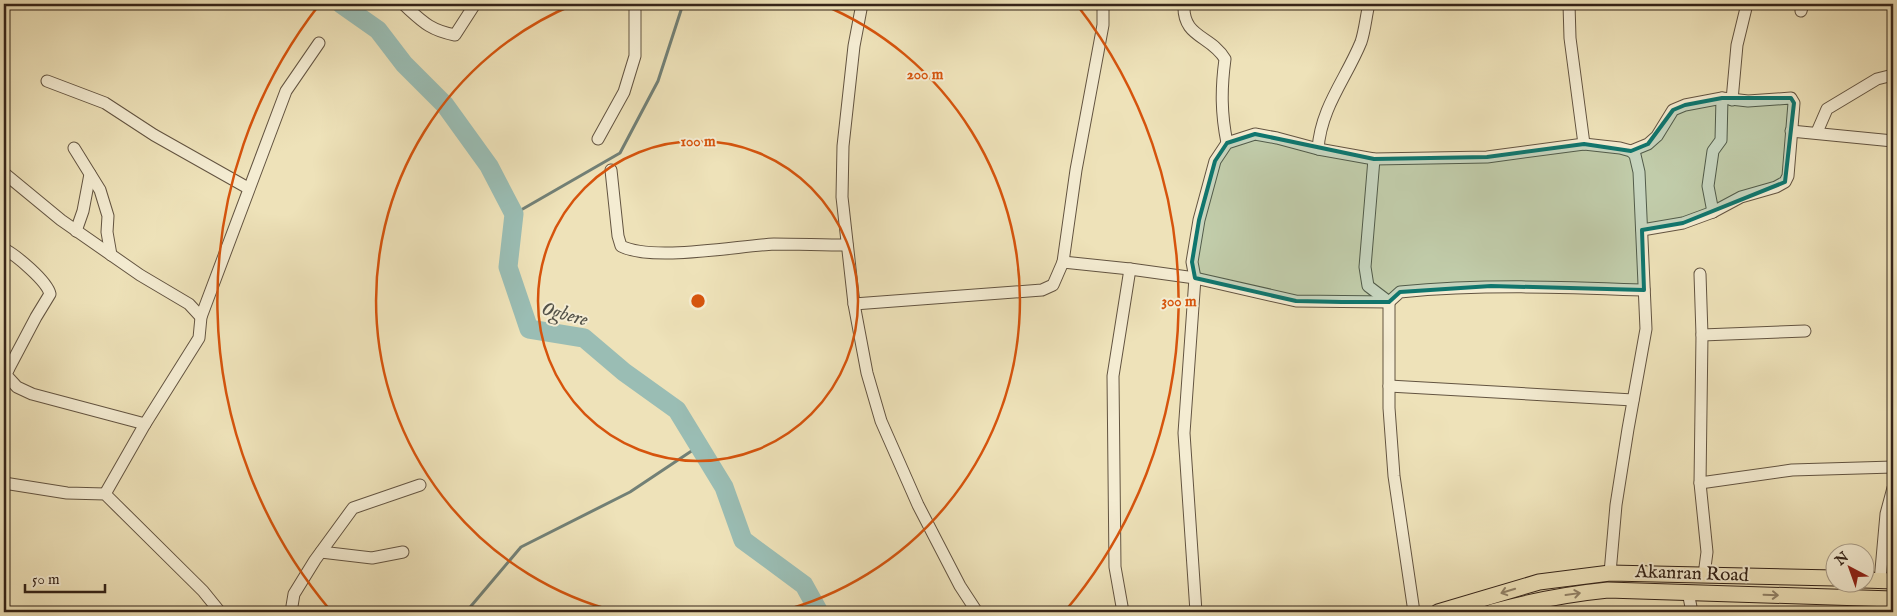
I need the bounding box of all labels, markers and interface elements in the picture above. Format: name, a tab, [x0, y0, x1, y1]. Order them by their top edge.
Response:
text: 200 m	[907, 65, 944, 84]
text: 100 m	[680, 132, 716, 151]
centre of rings	[689, 292, 707, 310]
text: 300 m	[1161, 292, 1197, 311]
water label: Ogbere	[538, 296, 591, 334]
north arrow	[1824, 544, 1874, 594]
text: N	[1831, 548, 1853, 570]
street label: Akanran Road	[1634, 560, 1750, 588]
scale bar	[25, 561, 105, 593]
text: 50 m	[32, 570, 60, 589]
one-way arrow	[1500, 587, 1516, 597]
one-way arrow	[1565, 588, 1581, 598]
one-way arrow	[1762, 590, 1778, 599]

